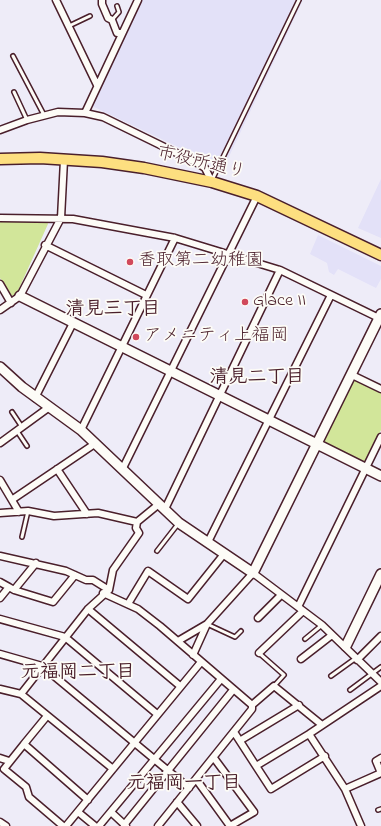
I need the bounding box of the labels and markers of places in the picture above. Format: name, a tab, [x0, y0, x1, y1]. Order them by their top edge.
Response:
place label: 香取第二幼稚園	[138, 251, 264, 273]
marker: 香取第二幼稚園	[125, 257, 135, 267]
place label: Glace II	[253, 291, 306, 313]
marker: Glace II	[240, 297, 250, 307]
place label: アメニティ上福岡	[144, 326, 288, 348]
marker: アメニティ上福岡	[131, 332, 141, 342]

